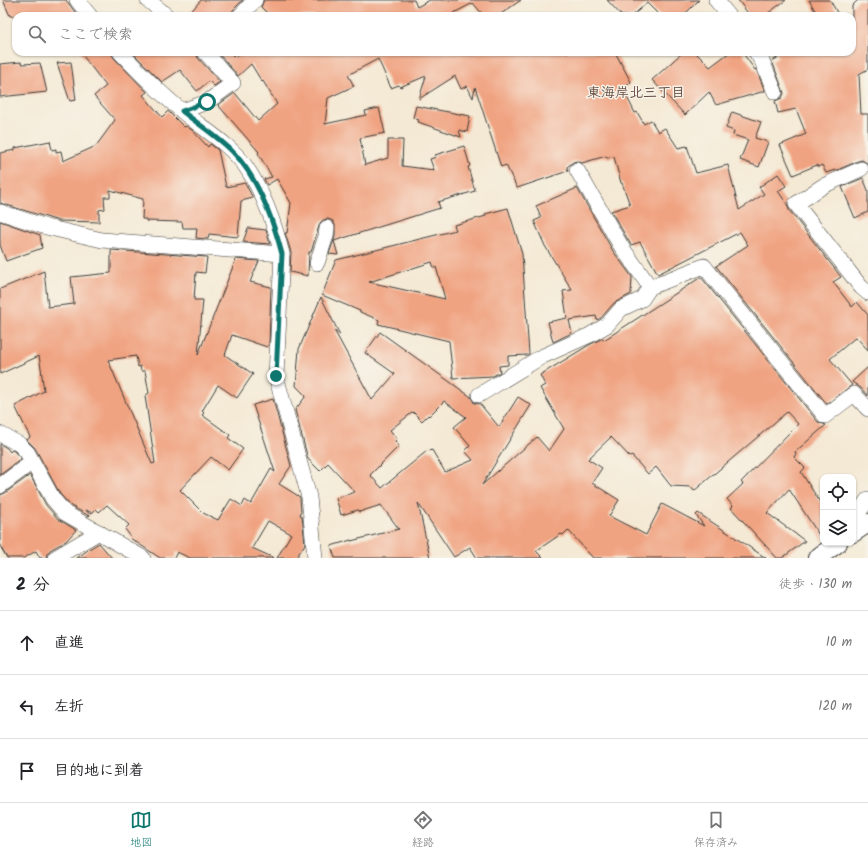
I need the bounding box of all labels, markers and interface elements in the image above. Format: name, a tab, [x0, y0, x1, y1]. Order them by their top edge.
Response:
search box	[12, 12, 856, 56]
icon: search	[26, 23, 48, 45]
text: ここで検索	[58, 23, 133, 47]
district label: 東海岸北三丁目	[587, 82, 685, 104]
route start	[198, 93, 216, 111]
route end	[267, 367, 285, 385]
map controls	[820, 474, 856, 546]
button: locate	[820, 474, 856, 510]
button: layers	[820, 510, 856, 546]
text: 2 分	[16, 572, 49, 599]
text: 徒歩 · 130 m	[779, 574, 852, 595]
text: 直進	[54, 631, 84, 655]
icon: ahead	[16, 632, 38, 654]
text: 10 m	[826, 632, 852, 653]
text: 左折	[54, 695, 84, 719]
icon: left	[16, 696, 38, 718]
text: 120 m	[818, 696, 852, 717]
text: 目的地に到着	[54, 759, 144, 783]
icon: arrive	[16, 760, 38, 782]
tab: 地図	[130, 809, 152, 852]
tab: 経路	[412, 809, 434, 852]
tab: 保存済み	[694, 809, 738, 852]

